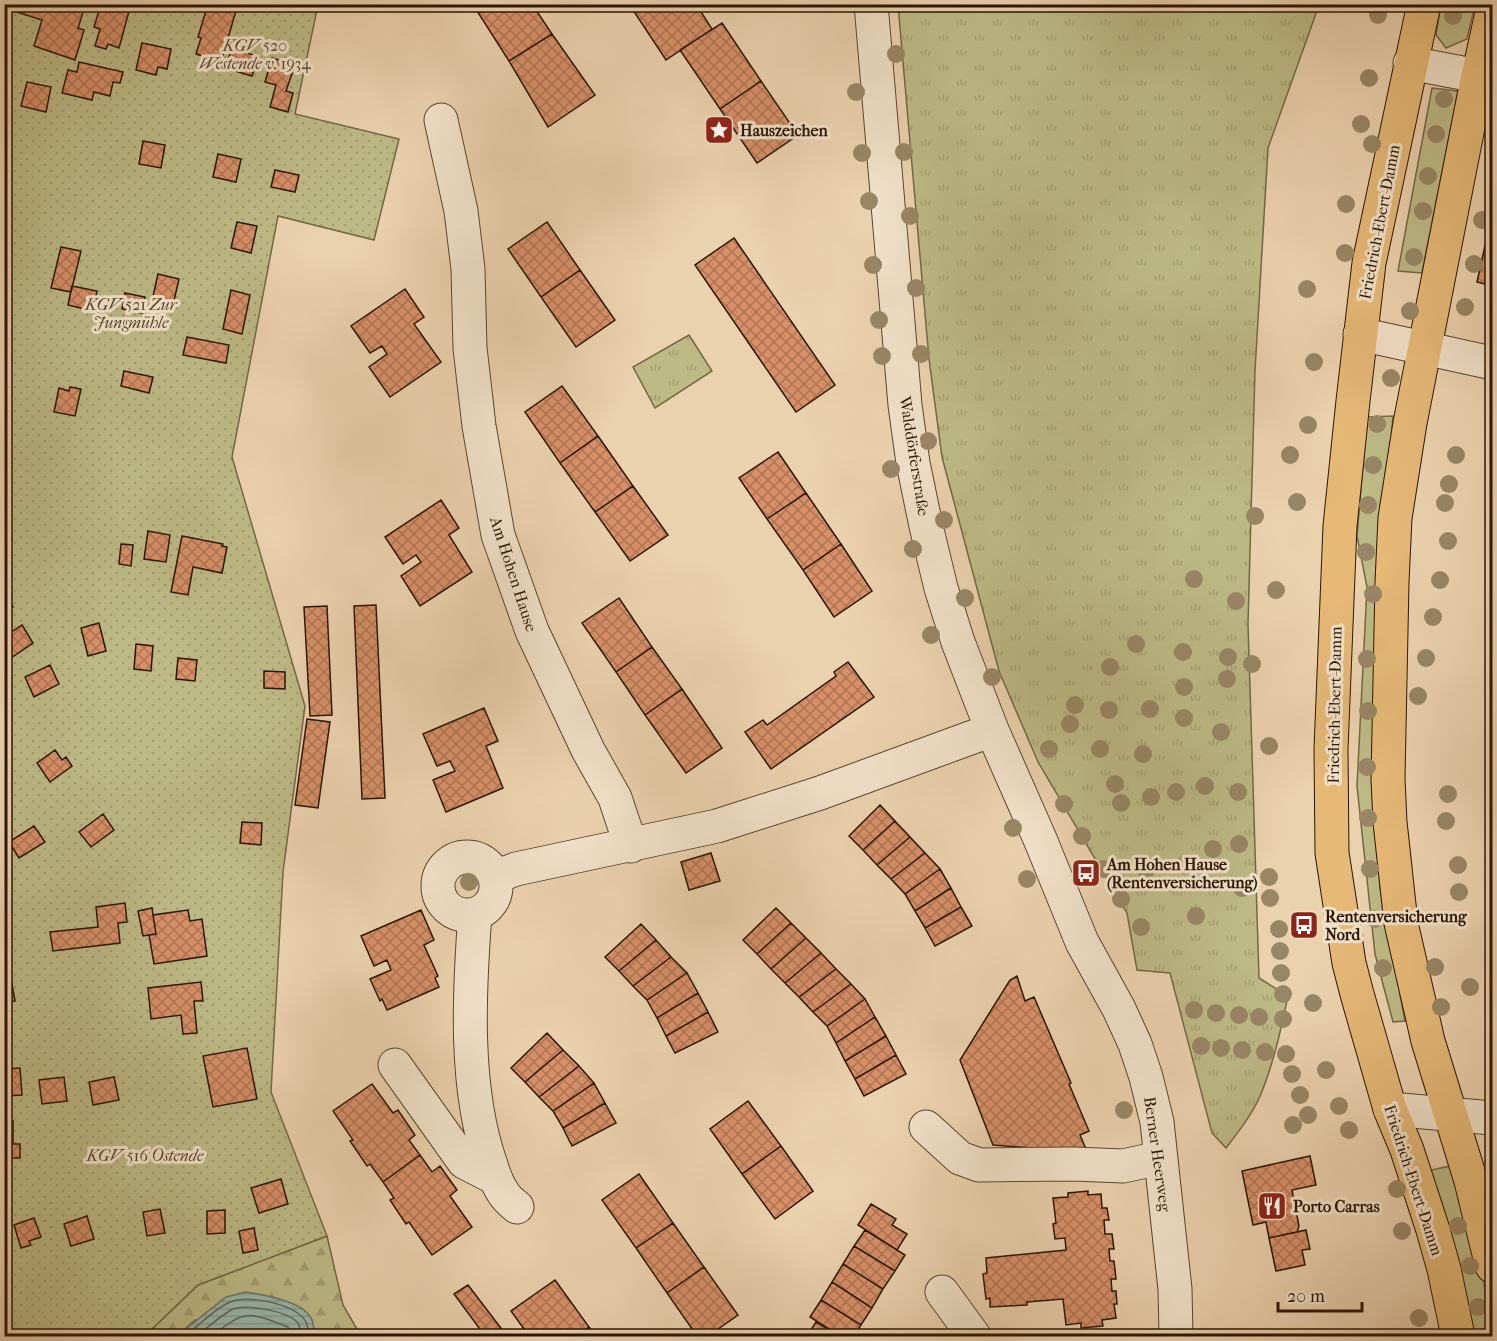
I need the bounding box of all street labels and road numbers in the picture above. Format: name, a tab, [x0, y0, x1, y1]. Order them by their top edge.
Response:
street label: Friedrich-Ebert-Damm	[1355, 142, 1404, 301]
street label: Walddörferstraße	[896, 394, 933, 517]
street label: Am Hohen Hause	[486, 513, 541, 634]
street label: Friedrich-Ebert-Damm	[1324, 626, 1345, 784]
street label: Berner Heerweg	[1140, 1095, 1175, 1213]
street label: Friedrich-Ebert-Damm	[1380, 1102, 1447, 1258]

